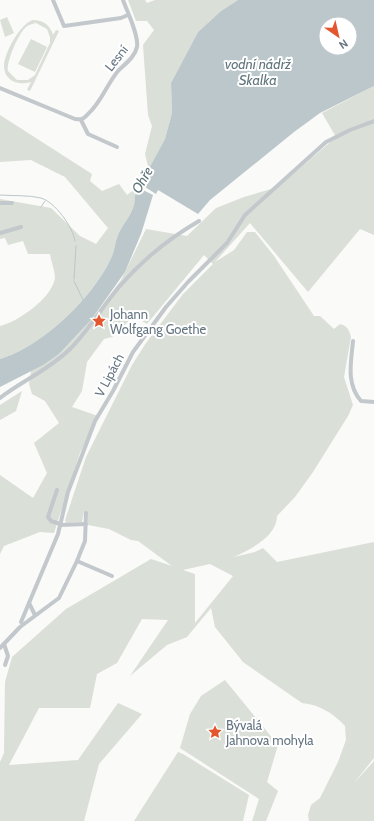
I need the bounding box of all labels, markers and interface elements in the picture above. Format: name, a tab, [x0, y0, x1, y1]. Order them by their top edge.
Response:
north arrow	[318, 16, 358, 56]
text: N	[336, 36, 351, 52]
street label: Lesní	[101, 42, 131, 74]
water label: vodní nádrž Skalka	[225, 55, 292, 89]
water label: Ohře	[127, 163, 157, 196]
place label: Johann Wolfgang Goethe	[109, 306, 207, 337]
place icon: Johann Wolfgang Goethe	[91, 313, 107, 329]
street label: V Lipách	[91, 351, 127, 399]
place label: Bývalá Jahnova mohyla	[225, 717, 314, 748]
place icon: Bývalá Jahnova mohyla	[207, 724, 223, 740]

